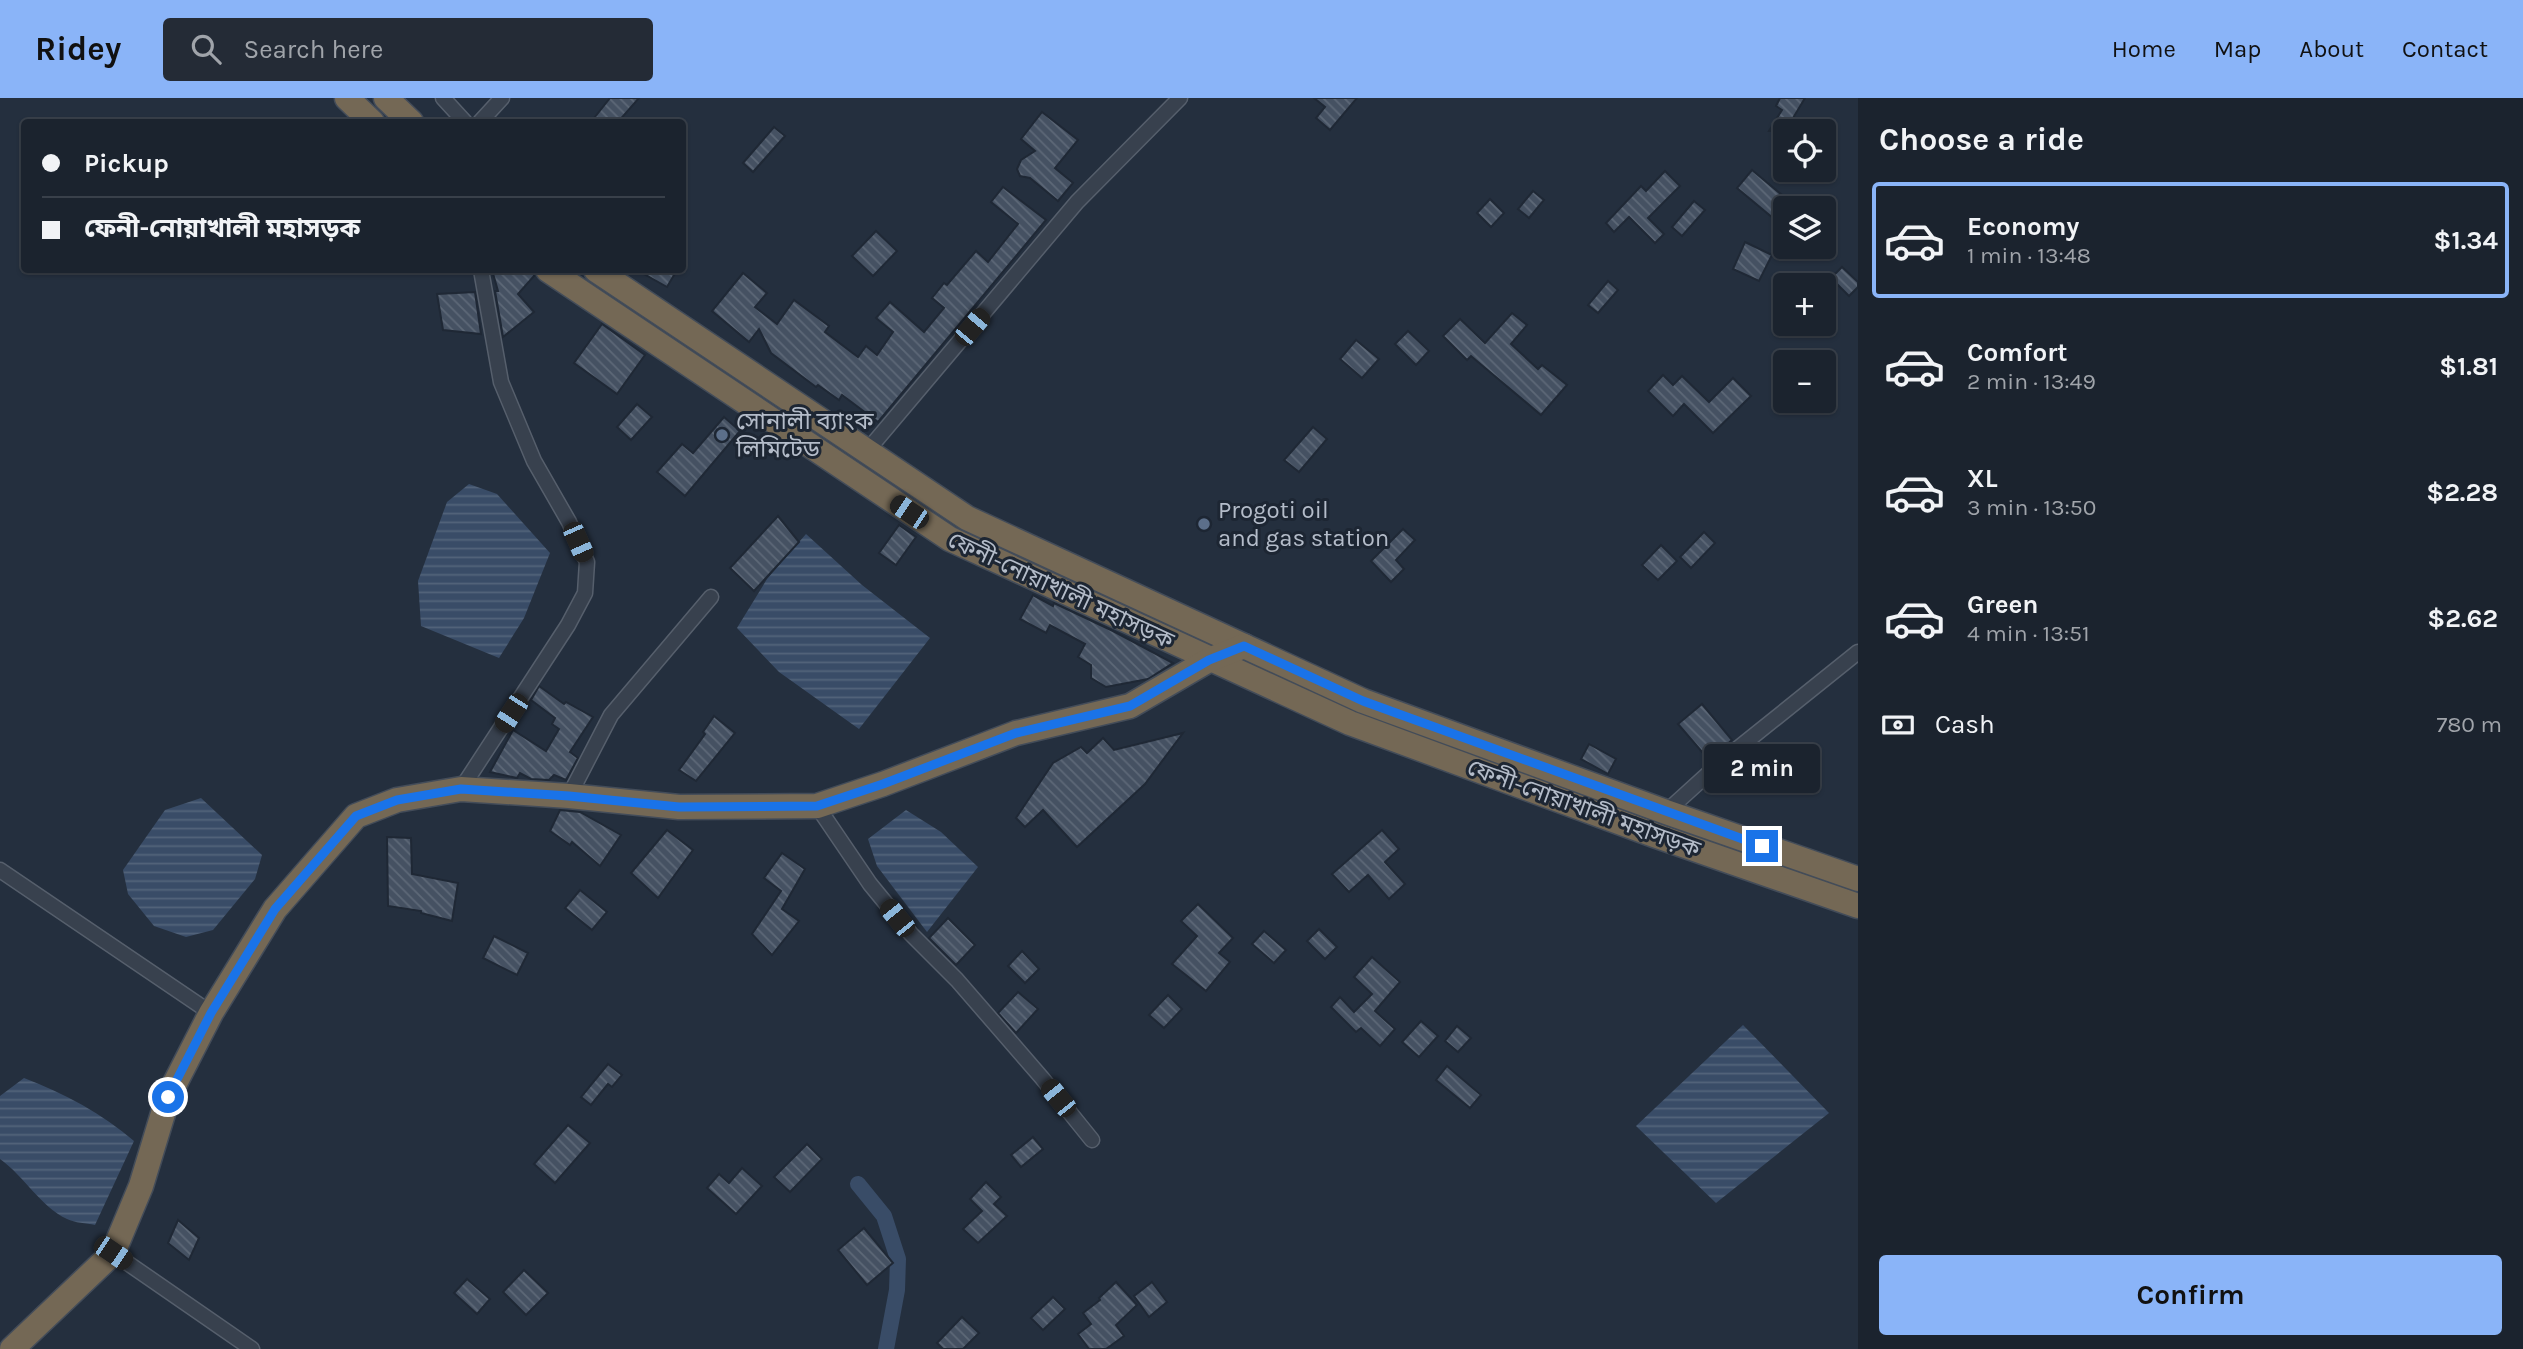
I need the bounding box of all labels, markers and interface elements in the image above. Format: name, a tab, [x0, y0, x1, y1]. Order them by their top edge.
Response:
search box	[163, 18, 653, 81]
text: Ridey	[35, 30, 121, 68]
icon: search	[187, 30, 225, 68]
text: Search here	[243, 34, 383, 65]
text: Home	[2112, 35, 2176, 63]
text: Map	[2214, 35, 2261, 63]
text: About	[2299, 35, 2364, 63]
text: Contact	[2402, 35, 2488, 63]
map controls	[1773, 119, 1836, 413]
button: locate	[1773, 119, 1836, 182]
text: Choose a ride	[1879, 121, 2084, 158]
text: Pickup	[84, 148, 169, 179]
button: layers	[1773, 196, 1836, 259]
icon: car	[1883, 209, 1946, 272]
text: Economy	[1967, 211, 2079, 242]
text: ফেনী-নোয়াখালী মহাসড়ক	[84, 213, 360, 244]
text: $1.34	[2434, 225, 2498, 256]
text: 1 min · 13:48	[1967, 242, 2091, 269]
button: +	[1773, 273, 1836, 336]
car	[951, 304, 994, 350]
icon: car	[1883, 335, 1946, 398]
text: Comfort	[1967, 337, 2068, 368]
button: −	[1773, 350, 1836, 413]
text: $1.81	[2439, 351, 2498, 382]
text: 2 min · 13:49	[1967, 368, 2096, 395]
place label: সোনালী ব্যাংক লিমিটেড	[735, 407, 874, 463]
marker: সোনালী ব্যাংক লিমিটেড	[714, 427, 730, 443]
icon: car	[1883, 461, 1946, 524]
text: XL	[1967, 463, 1998, 494]
text: $2.28	[2426, 477, 2498, 508]
car	[886, 492, 933, 532]
text: 3 min · 13:50	[1967, 494, 2096, 521]
place label: Progoti oil and gas station	[1218, 496, 1389, 552]
marker: Progoti oil and gas station	[1196, 516, 1212, 532]
car	[560, 519, 597, 565]
street label: ফেনী-নোয়াখালী মহাসড়ক	[944, 525, 1179, 655]
icon: car	[1883, 587, 1946, 650]
text: Green	[1967, 589, 2039, 620]
text: $2.62	[2427, 603, 2498, 634]
text: 4 min · 13:51	[1967, 620, 2090, 647]
car	[491, 690, 532, 736]
icon: cash	[1879, 706, 1917, 744]
text: Cash	[1935, 709, 1995, 740]
text: 780 m	[2436, 711, 2502, 738]
callout: 2 min	[1704, 744, 1820, 794]
street label: ফেনী-নোয়াখালী মহাসড়ক	[1464, 753, 1705, 863]
text: 2 min	[1730, 755, 1794, 782]
route end	[1746, 830, 1778, 862]
car	[876, 895, 919, 941]
car	[1037, 1075, 1080, 1121]
route start	[152, 1081, 184, 1113]
car	[90, 1233, 137, 1273]
button: Confirm	[1879, 1255, 2502, 1335]

